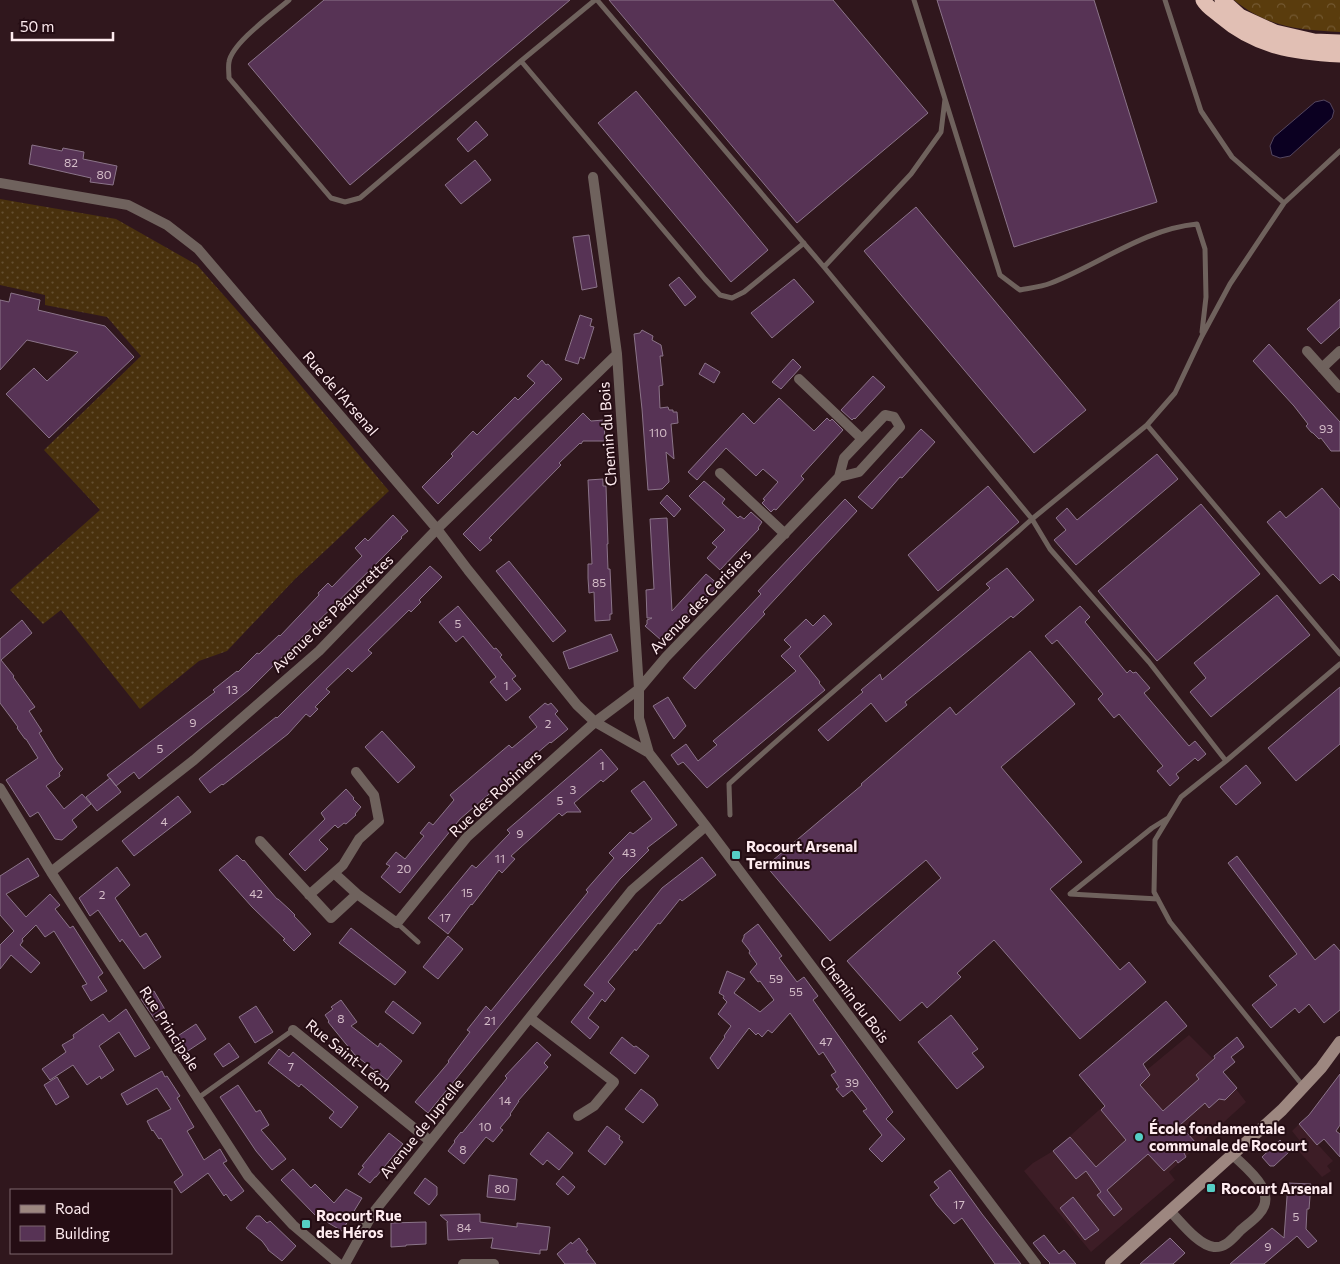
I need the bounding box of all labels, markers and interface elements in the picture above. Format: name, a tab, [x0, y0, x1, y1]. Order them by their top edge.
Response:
scale bar	[12, 10, 114, 42]
text: 50 m	[20, 17, 54, 35]
house number: 82	[64, 155, 78, 169]
house number: 80	[96, 167, 112, 181]
street label: Rue de l'Arsenal	[300, 347, 382, 439]
street label: Chemin du Bois	[594, 381, 620, 487]
house number: 93	[1319, 421, 1333, 435]
house number: 110	[649, 425, 667, 439]
street label: Avenue des Cerisiers	[645, 545, 755, 657]
street label: Avenue des Pâquerettes	[268, 550, 397, 676]
house number: 85	[592, 575, 606, 589]
house number: 5	[455, 616, 462, 630]
house number: 1	[503, 678, 509, 692]
house number: 13	[226, 682, 238, 696]
house number: 9	[189, 715, 197, 729]
house number: 2	[545, 716, 552, 730]
house number: 5	[157, 741, 164, 755]
street label: Rue des Robiniers	[445, 746, 545, 840]
house number: 1	[599, 758, 605, 772]
house number: 3	[570, 782, 577, 796]
house number: 5	[557, 793, 564, 807]
house number: 4	[160, 814, 168, 828]
house number: 9	[516, 826, 524, 840]
place label: Rocourt Arsenal Terminus	[746, 837, 857, 872]
house number: 43	[622, 845, 636, 859]
marker: Rocourt Arsenal Terminus	[730, 849, 742, 861]
house number: 11	[495, 851, 505, 865]
house number: 20	[397, 861, 411, 875]
house number: 15	[461, 885, 473, 899]
house number: 42	[249, 886, 263, 900]
house number: 2	[99, 887, 106, 901]
house number: 17	[439, 910, 451, 924]
street label: Chemin du Bois	[816, 952, 894, 1046]
house number: 59	[769, 971, 783, 985]
street label: Rue Principale	[136, 983, 204, 1074]
house number: 55	[789, 984, 803, 998]
house number: 8	[337, 1011, 345, 1025]
house number: 21	[484, 1013, 496, 1027]
street label: Rue Saint-Léon	[303, 1015, 395, 1095]
house number: 47	[819, 1034, 833, 1048]
house number: 7	[288, 1059, 294, 1073]
street label: Avenue de Juprelle	[375, 1074, 467, 1182]
house number: 39	[845, 1075, 859, 1089]
house number: 14	[499, 1093, 511, 1107]
house number: 10	[479, 1119, 492, 1133]
place label: École fondamentale communale de Rocourt	[1149, 1119, 1307, 1154]
marker: École fondamentale communale de Rocourt	[1133, 1131, 1145, 1143]
house number: 8	[459, 1142, 467, 1156]
place label: Rocourt Arsenal	[1221, 1179, 1332, 1197]
house number: 80	[494, 1181, 510, 1195]
marker: Rocourt Arsenal	[1205, 1182, 1217, 1194]
legend	[10, 1189, 172, 1254]
house number: 17	[953, 1197, 965, 1211]
text: Road	[55, 1199, 90, 1217]
place label: Rocourt Rue des Héros	[316, 1206, 402, 1241]
house number: 5	[1293, 1209, 1300, 1223]
marker: Rocourt Rue des Héros	[300, 1218, 312, 1230]
house number: 84	[457, 1220, 471, 1234]
text: Building	[55, 1224, 110, 1242]
house number: 9	[1264, 1239, 1272, 1253]

